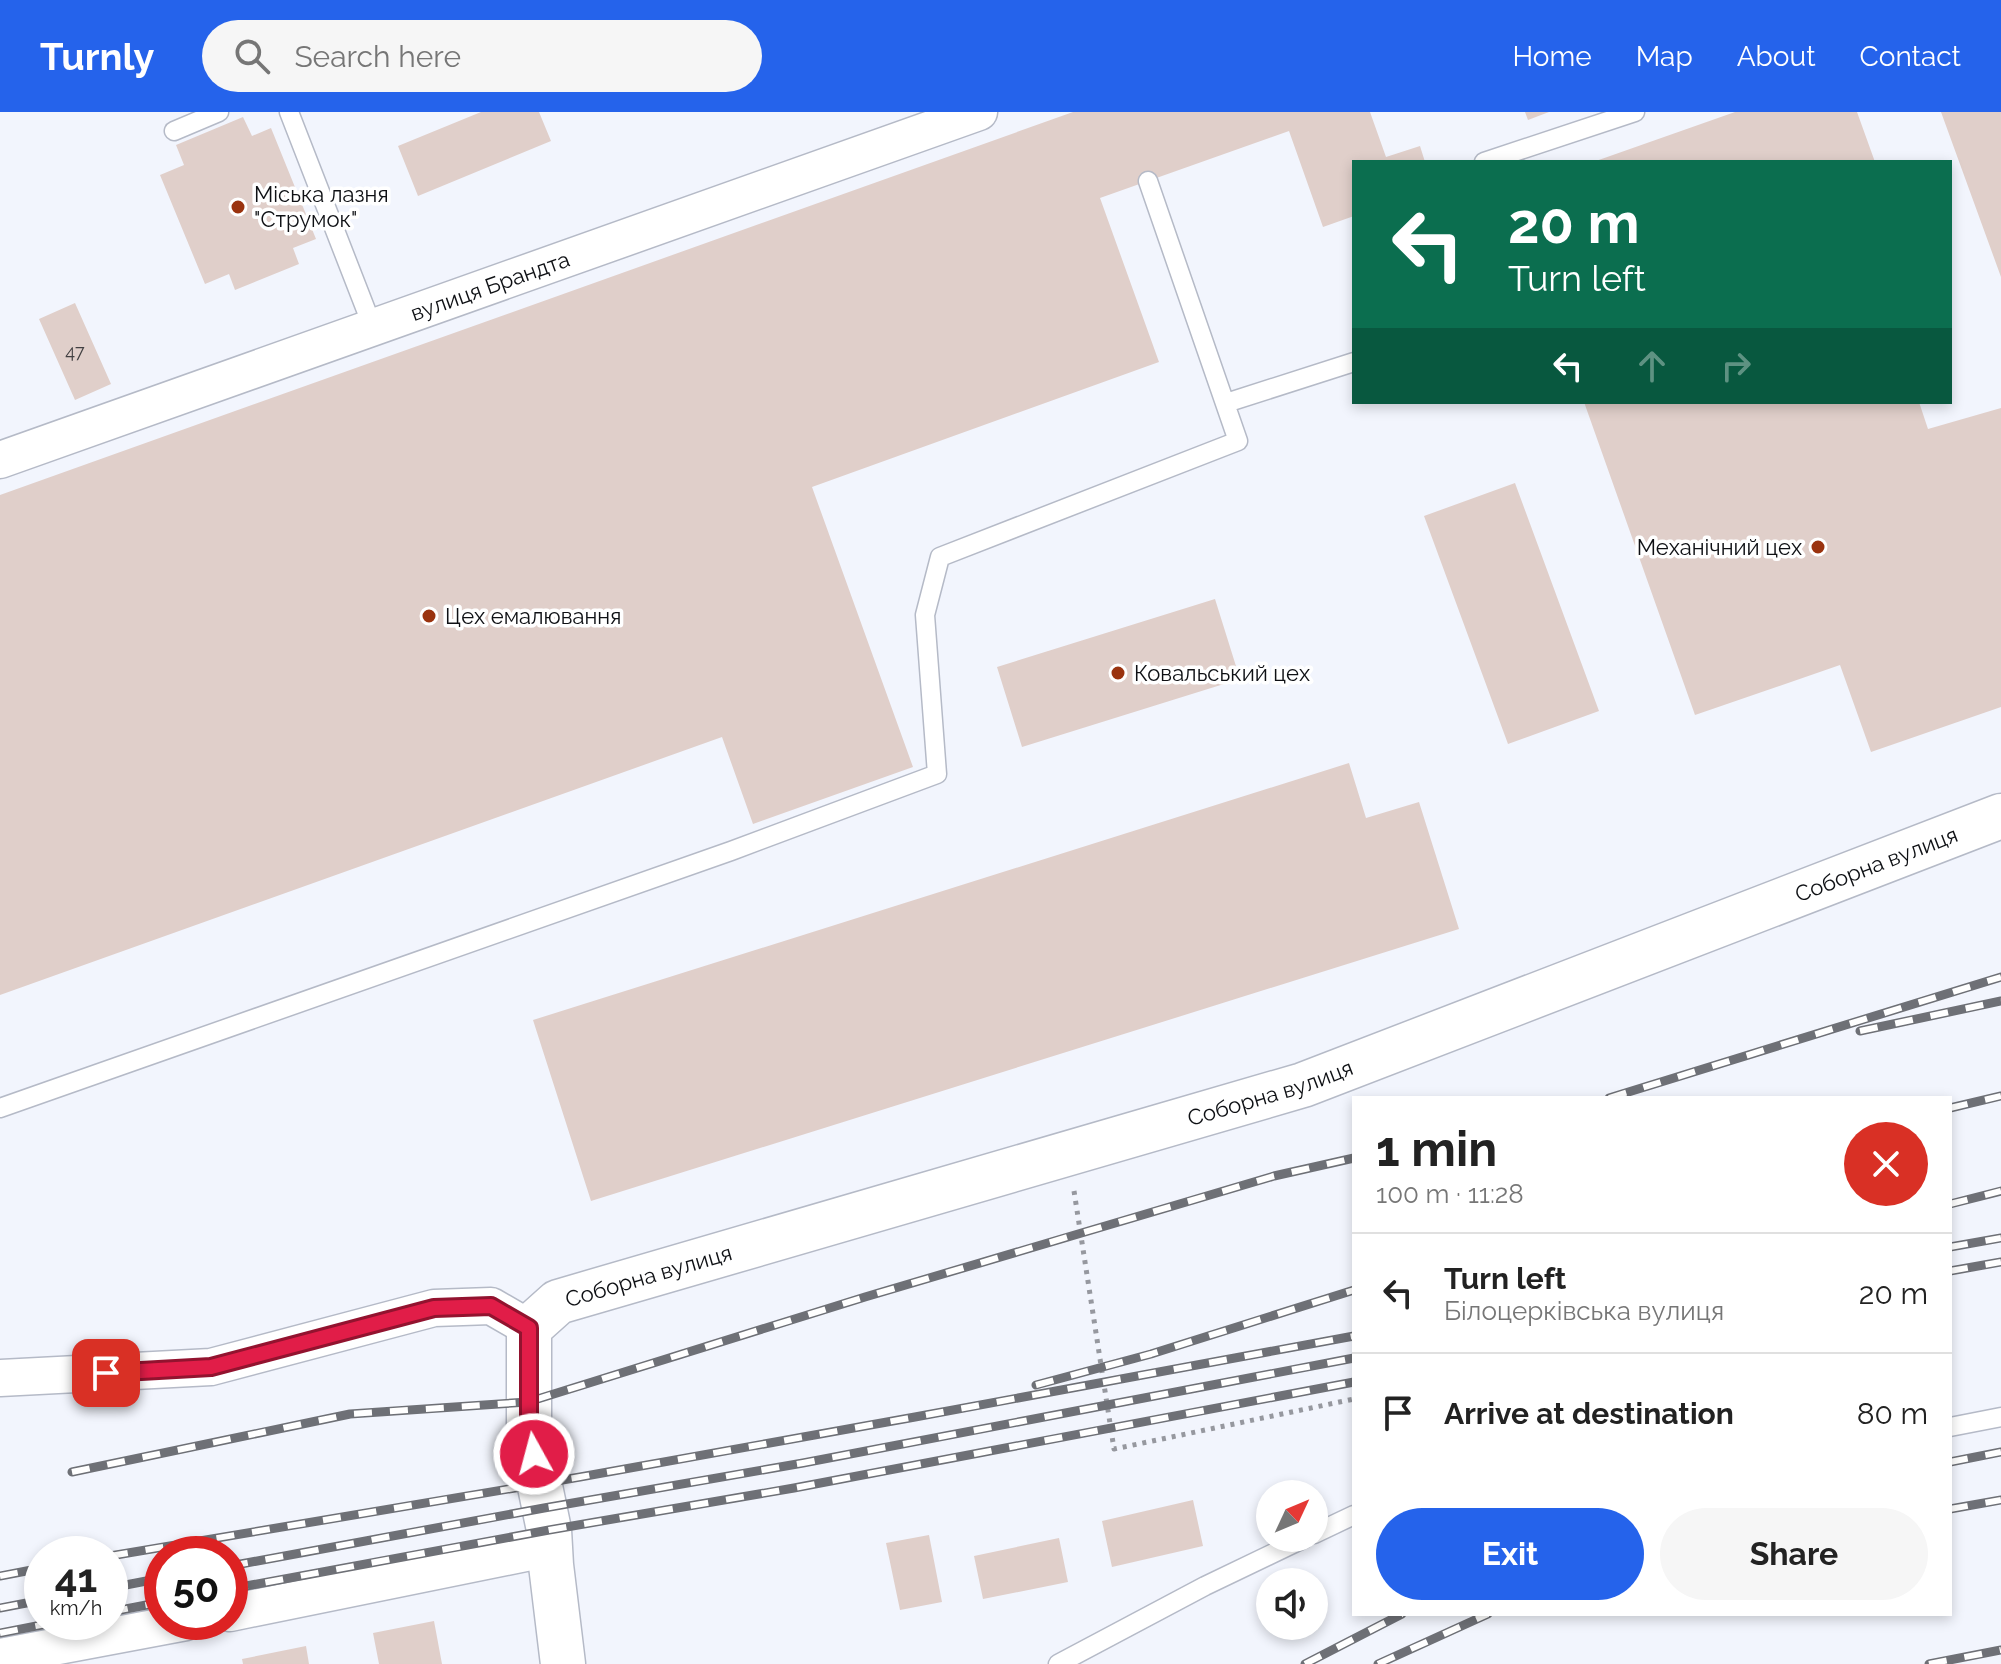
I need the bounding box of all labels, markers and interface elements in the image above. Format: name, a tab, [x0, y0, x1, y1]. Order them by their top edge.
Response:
search box	[202, 20, 762, 92]
text: Turnly	[40, 34, 154, 79]
icon: search	[230, 34, 274, 78]
text: Search here	[294, 39, 461, 74]
text: Home	[1512, 40, 1592, 73]
text: Map	[1636, 40, 1693, 73]
text: About	[1737, 40, 1816, 73]
text: Contact	[1860, 40, 1961, 73]
place label: Міська лазня "Струмок"	[254, 181, 389, 232]
text: 20 m	[1508, 190, 1640, 256]
icon: left	[1376, 192, 1480, 296]
marker: Міська лазня "Струмок"	[229, 198, 247, 216]
street label: вулиця Брандта	[407, 246, 573, 326]
text: Turn left	[1508, 257, 1646, 299]
house number: 47	[65, 341, 85, 362]
icon: left	[1546, 344, 1590, 388]
icon: ahead	[1630, 344, 1674, 388]
icon: right	[1714, 344, 1758, 388]
place label: Механічний цех	[1637, 534, 1802, 560]
marker: Механічний цех	[1809, 538, 1827, 556]
place label: Цех емалювання	[445, 603, 622, 629]
marker: Цех емалювання	[420, 607, 438, 625]
place label: Ковальський цех	[1134, 660, 1310, 686]
marker: Ковальський цех	[1109, 664, 1127, 682]
street label: Соборна вулиця	[1791, 821, 1961, 907]
street label: Соборна вулиця	[1184, 1054, 1357, 1131]
text: 1 min	[1376, 1121, 1497, 1177]
button: close	[1844, 1122, 1928, 1206]
text: 100 m · 11:28	[1376, 1179, 1524, 1209]
street label: Соборна вулиця	[562, 1239, 735, 1312]
text: Turn left	[1444, 1261, 1566, 1296]
icon: left	[1376, 1271, 1420, 1315]
text: 20 m	[1859, 1276, 1928, 1311]
text: Білоцерківська вулиця	[1444, 1296, 1724, 1326]
pin	[72, 1339, 140, 1407]
icon: arrive	[84, 1351, 128, 1395]
icon: arrive	[1376, 1391, 1420, 1435]
text: Arrive at destination	[1444, 1396, 1734, 1431]
text: 80 m	[1857, 1396, 1928, 1431]
position arrow	[492, 1412, 576, 1496]
north arrow	[1256, 1480, 1328, 1552]
map controls	[1256, 1480, 1328, 1640]
button: Exit	[1376, 1508, 1644, 1600]
button: Share	[1660, 1508, 1928, 1600]
speed limit sign: 50	[144, 1536, 248, 1640]
text: 41	[55, 1554, 97, 1601]
button: sound	[1256, 1568, 1328, 1640]
text: km/h	[50, 1596, 102, 1620]

